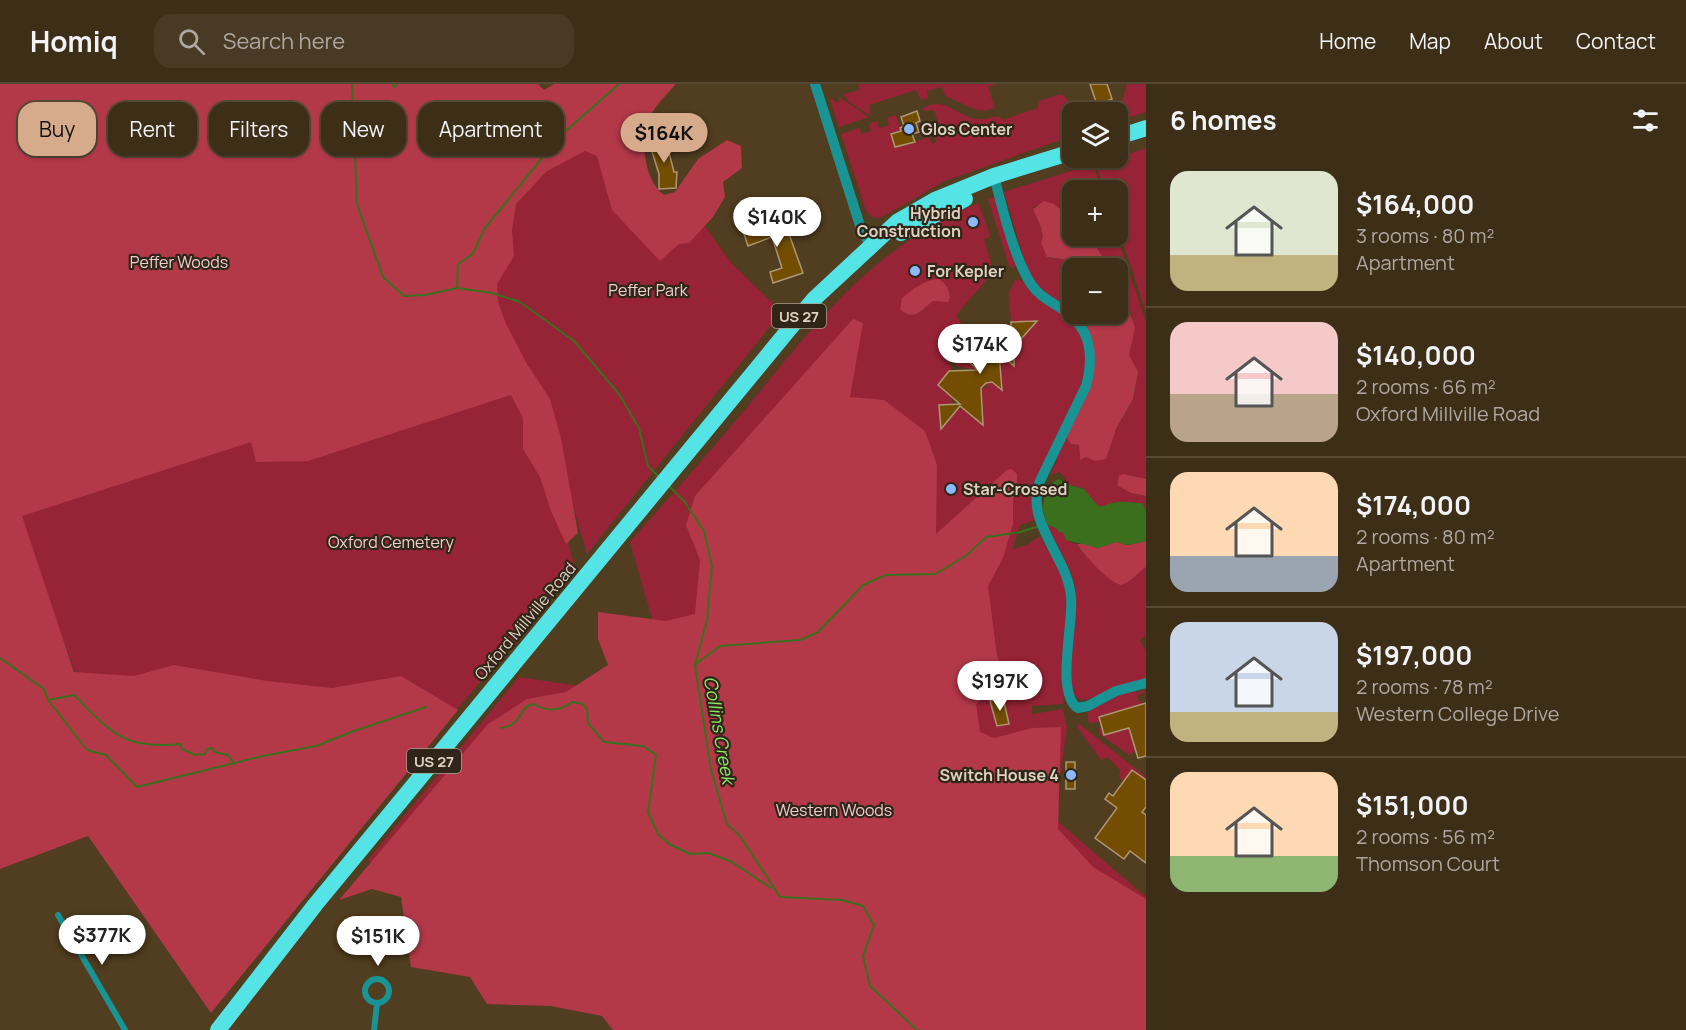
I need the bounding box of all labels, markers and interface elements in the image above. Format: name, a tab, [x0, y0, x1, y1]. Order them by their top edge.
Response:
search box	[154, 14, 574, 68]
text: Homiq	[30, 22, 118, 60]
icon: search	[175, 25, 208, 58]
text: Search here	[223, 26, 345, 56]
text: Home	[1319, 27, 1376, 55]
text: Map	[1409, 27, 1451, 55]
text: About	[1484, 27, 1543, 55]
text: Contact	[1576, 27, 1656, 55]
chip: Buy	[18, 102, 96, 156]
chip: Rent	[108, 102, 197, 156]
chip: Filters	[209, 102, 309, 156]
chip: New	[321, 102, 406, 156]
chip: Apartment	[418, 102, 564, 156]
map controls	[1062, 102, 1128, 324]
button: layers	[1062, 102, 1128, 168]
text: 6 homes	[1170, 102, 1277, 138]
icon: filters	[1629, 104, 1662, 137]
pin: $164K	[622, 113, 706, 164]
place label: Glos Center	[921, 118, 1012, 140]
text: $164K	[635, 119, 693, 146]
marker: Glos Center	[902, 122, 916, 136]
button: +	[1062, 180, 1128, 246]
text: $164,000	[1356, 186, 1474, 222]
icon: home	[1218, 195, 1290, 267]
pin: $140K	[735, 197, 819, 248]
place label: Hybrid Construction	[857, 202, 961, 242]
text: $140K	[747, 203, 807, 230]
marker: Hybrid Construction	[966, 215, 980, 229]
text: 3 rooms · 80 m²	[1356, 222, 1495, 249]
text: Apartment	[1356, 249, 1455, 276]
park label: Peffer Woods	[130, 251, 228, 273]
button: −	[1062, 258, 1128, 324]
place label: For Kepler	[927, 260, 1004, 282]
marker: For Kepler	[908, 264, 922, 278]
park label: Peffer Park	[608, 279, 689, 301]
road number: US 27	[772, 304, 826, 328]
pin: $174K	[938, 324, 1022, 375]
text: $174K	[952, 330, 1008, 357]
text: $140,000	[1356, 337, 1476, 373]
icon: home	[1218, 346, 1290, 418]
text: 2 rooms · 66 m²	[1356, 373, 1496, 400]
text: Oxford Millville Road	[1356, 400, 1540, 427]
place label: Star-Crossed	[963, 478, 1067, 500]
marker: Star-Crossed	[944, 482, 958, 496]
text: $174,000	[1356, 487, 1471, 523]
icon: home	[1218, 496, 1290, 568]
text: 2 rooms · 80 m²	[1356, 523, 1495, 550]
park label: Oxford Cemetery	[328, 531, 454, 553]
text: Apartment	[1356, 550, 1455, 577]
street label: Oxford Millville Road	[469, 558, 581, 684]
text: $197,000	[1356, 637, 1472, 673]
icon: home	[1218, 646, 1290, 718]
pin: $197K	[958, 661, 1042, 712]
text: $197K	[971, 667, 1029, 694]
text: 2 rooms · 78 m²	[1356, 673, 1493, 700]
water label: Collins Creek	[699, 674, 742, 789]
text: Western College Drive	[1356, 700, 1560, 727]
road number: US 27	[407, 749, 461, 773]
place label: Switch House 4	[940, 764, 1059, 786]
marker: Switch House 4	[1064, 768, 1078, 782]
text: $151,000	[1356, 787, 1469, 823]
icon: home	[1218, 796, 1290, 868]
park label: Western Woods	[776, 799, 892, 821]
text: 2 rooms · 56 m²	[1356, 823, 1495, 850]
text: Thomson Court	[1356, 850, 1500, 877]
pin: $377K	[60, 915, 144, 966]
pin: $151K	[336, 916, 420, 967]
text: $377K	[73, 921, 131, 948]
text: $151K	[351, 922, 405, 949]

